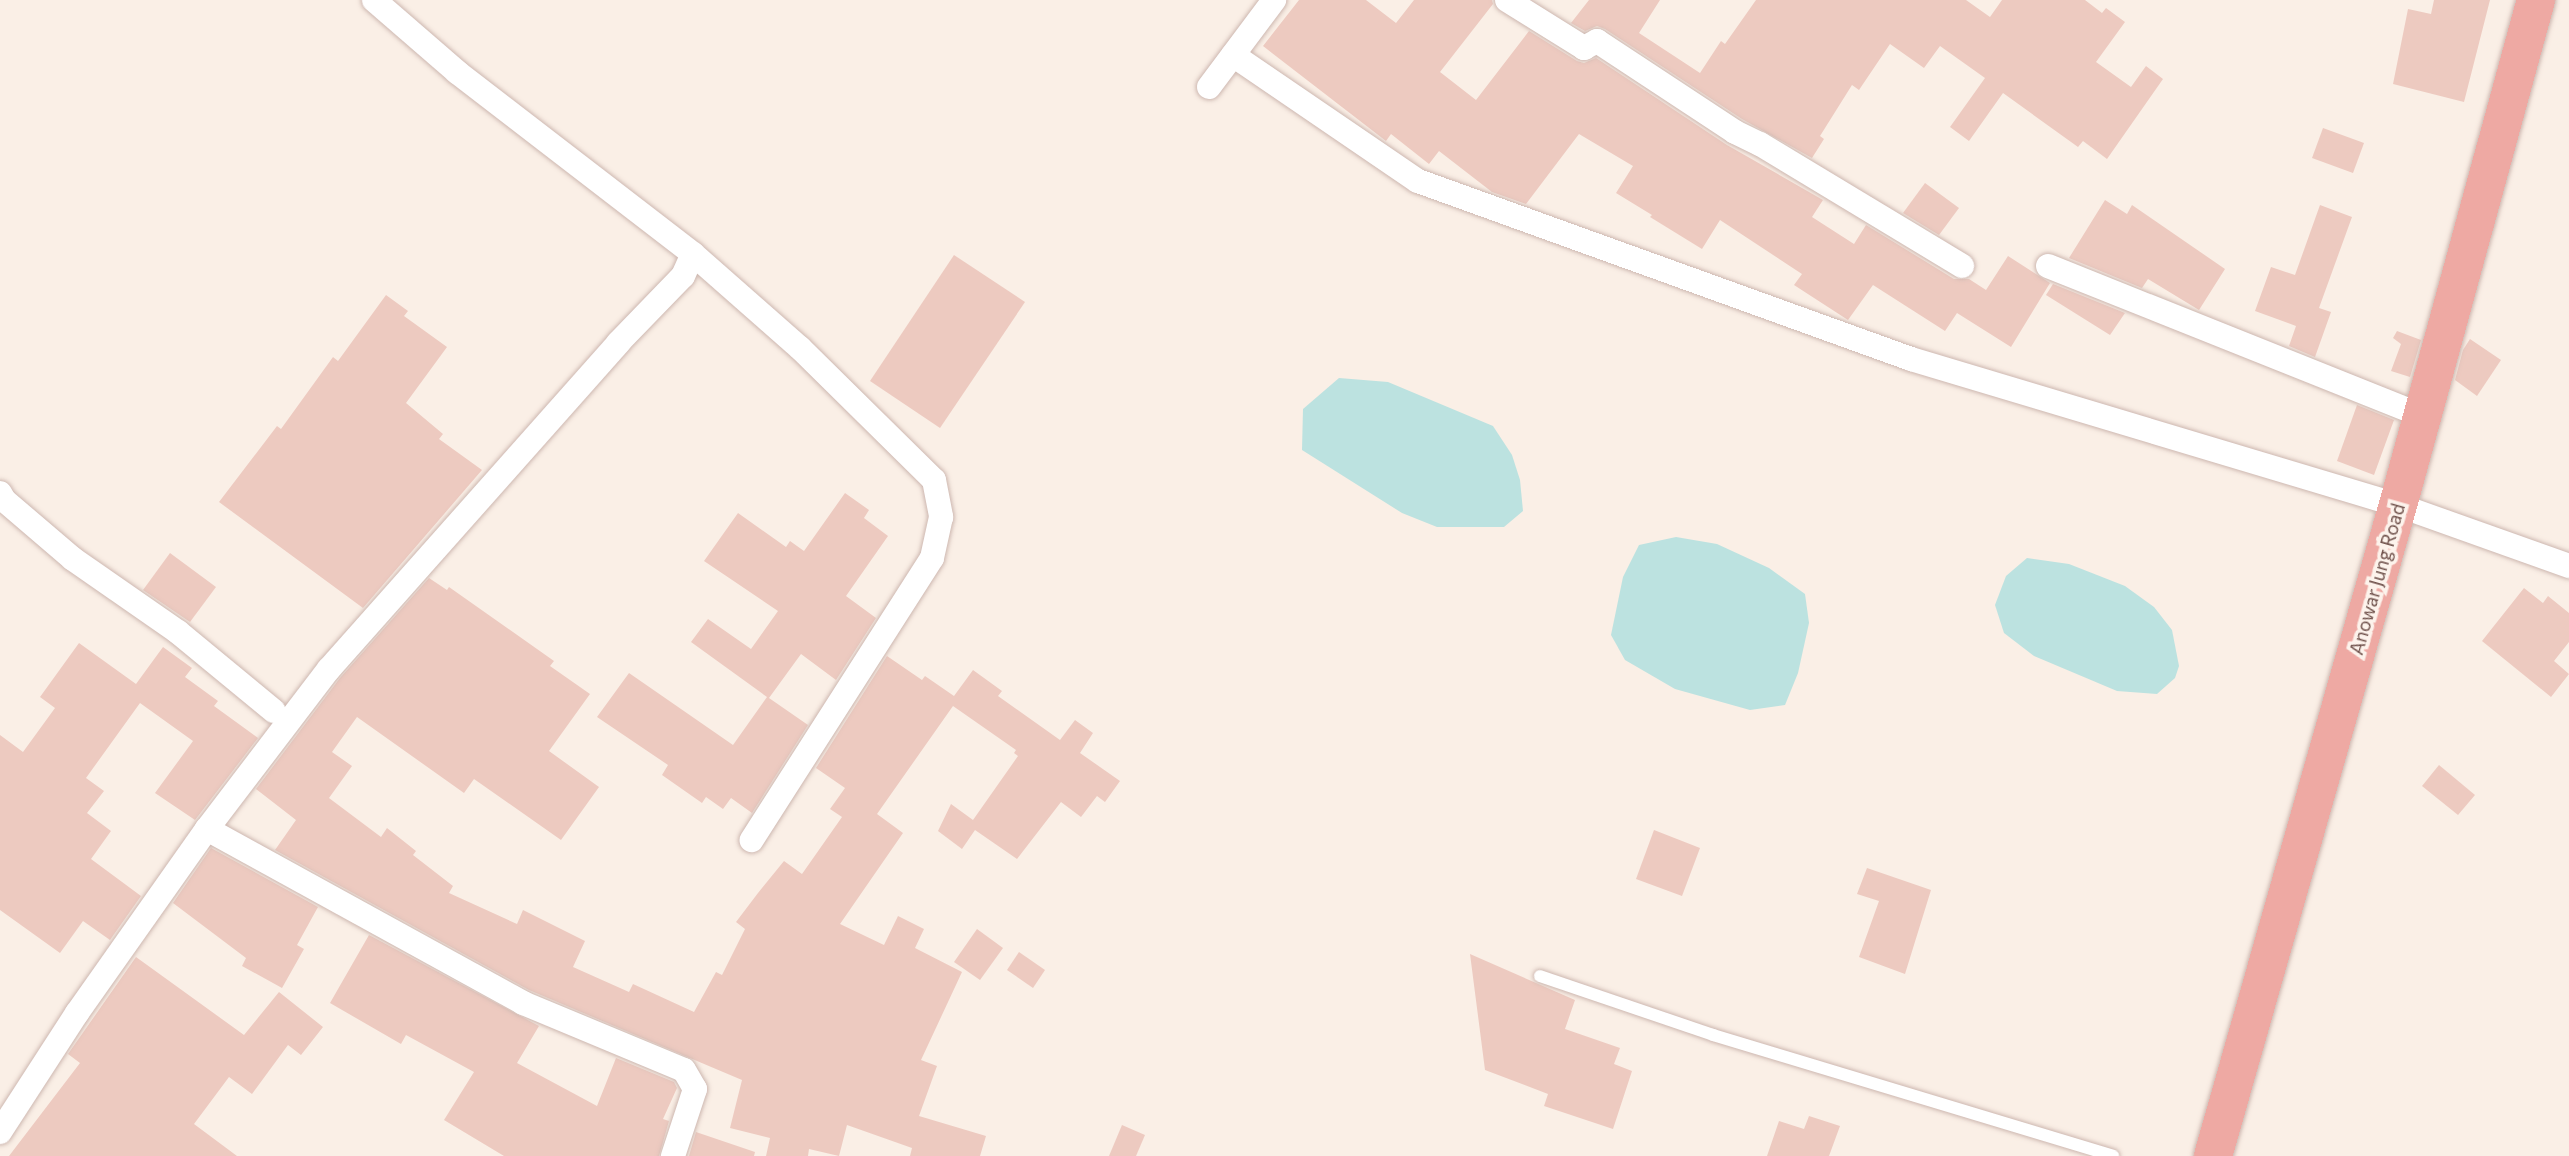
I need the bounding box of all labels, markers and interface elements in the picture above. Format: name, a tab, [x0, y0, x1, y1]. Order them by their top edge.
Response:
street label: Anowar Jung Road	[2344, 501, 2410, 657]

